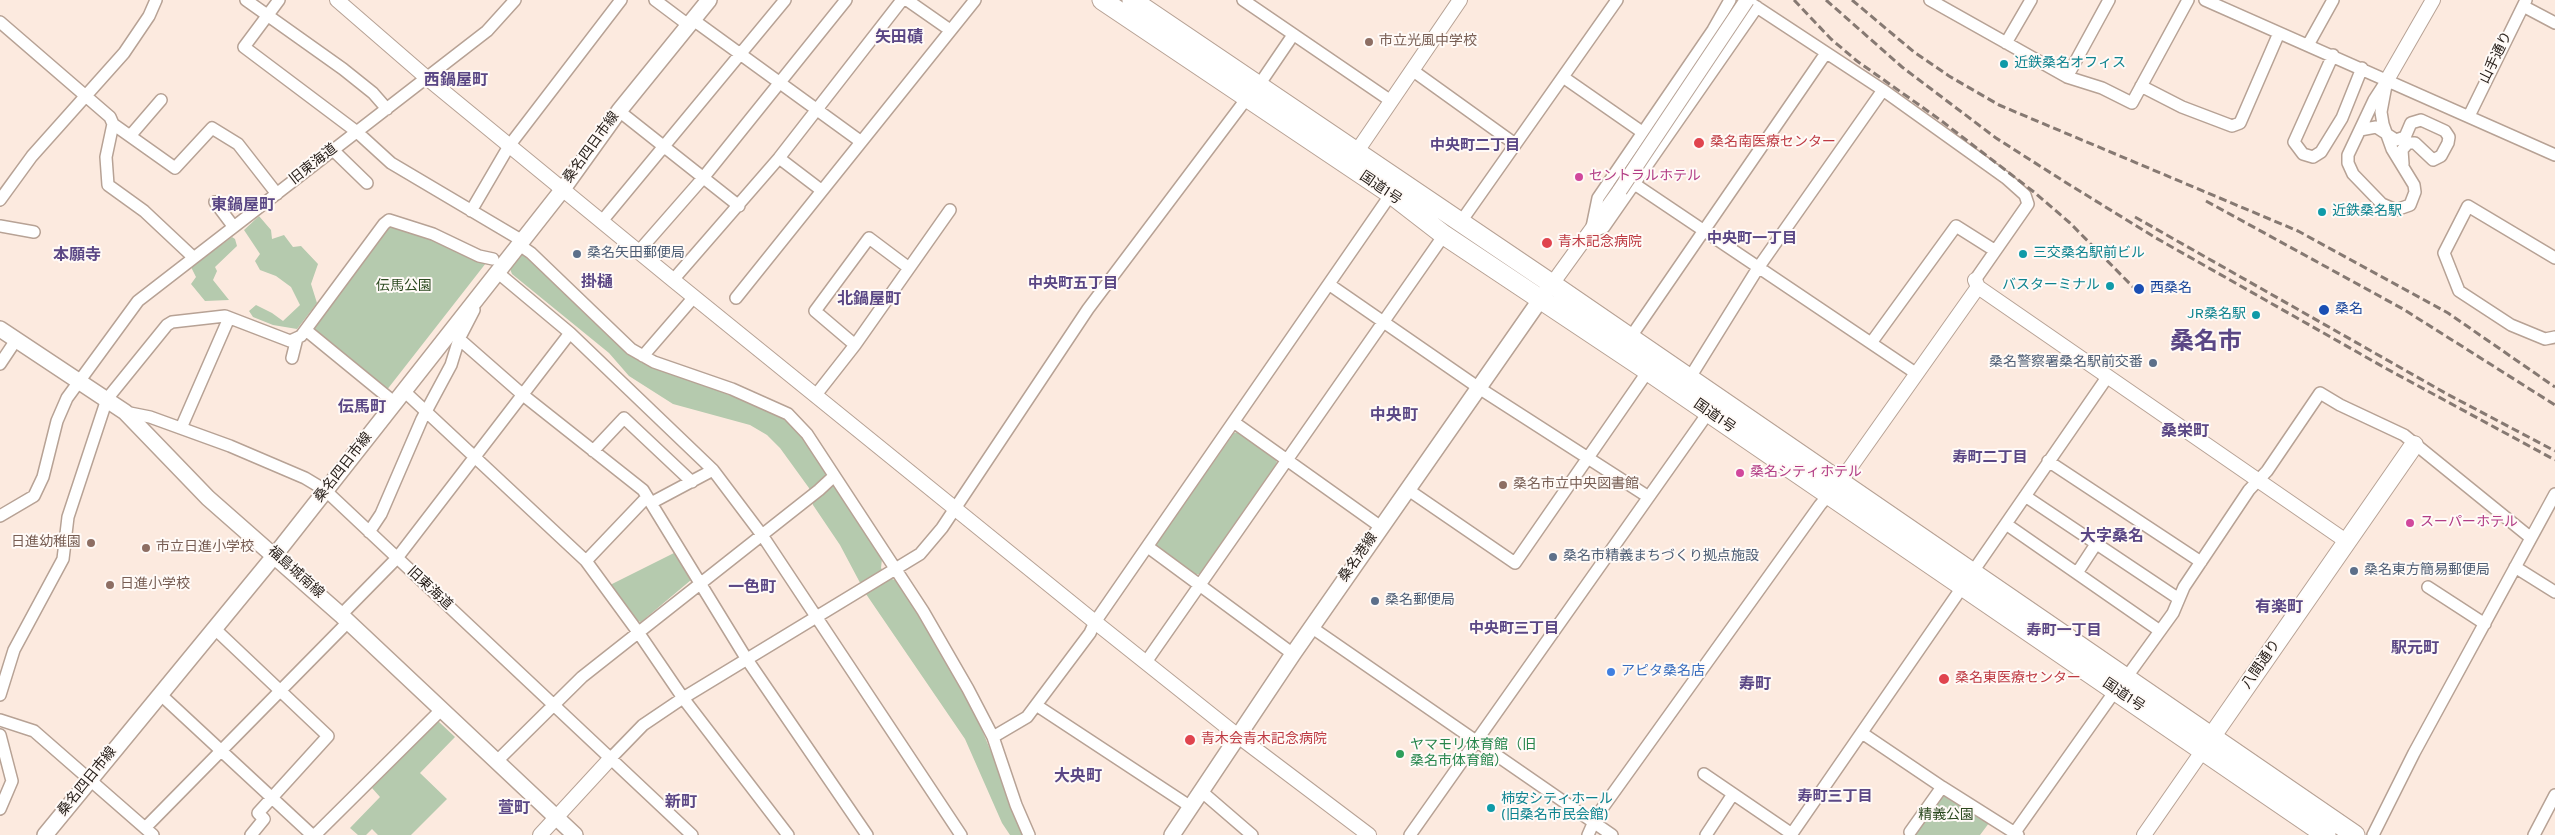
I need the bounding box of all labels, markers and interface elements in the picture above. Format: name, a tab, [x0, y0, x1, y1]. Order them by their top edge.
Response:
district label: 矢田磧	[875, 29, 923, 49]
street label: 山手通り	[2477, 29, 2517, 87]
place label: 市立光風中学校	[1379, 34, 1477, 50]
marker: 市立光風中学校	[1363, 36, 1375, 48]
place label: 近鉄桑名オフィス	[2014, 56, 2126, 72]
marker: 近鉄桑名オフィス	[1998, 58, 2010, 70]
district label: 西鍋屋町	[424, 72, 488, 92]
street label: 桑名四日市線	[561, 109, 623, 187]
place label: 桑名南医療センター	[1710, 135, 1836, 151]
marker: 桑名南医療センター	[1692, 136, 1706, 150]
district label: 中央町二丁目	[1430, 138, 1520, 156]
street label: 旧東海道	[287, 141, 341, 189]
street label: 国道1号	[1356, 169, 1404, 209]
place label: セントラルホテル	[1589, 169, 1701, 185]
marker: セントラルホテル	[1573, 171, 1585, 183]
district label: 東鍋屋町	[211, 197, 275, 217]
place label: 近鉄桑名駅	[2332, 204, 2402, 220]
marker: 近鉄桑名駅	[2316, 206, 2328, 218]
district label: 中央町一丁目	[1707, 231, 1797, 249]
place label: 青木記念病院	[1558, 235, 1642, 251]
marker: 青木記念病院	[1540, 236, 1554, 250]
place label: 桑名矢田郵便局	[587, 246, 685, 262]
place label: 三交桑名駅前ビル	[2033, 246, 2145, 262]
district label: 本願寺	[53, 247, 101, 267]
marker: 桑名矢田郵便局	[571, 248, 583, 260]
marker: 三交桑名駅前ビル	[2017, 248, 2029, 260]
district label: 掛樋	[581, 274, 613, 294]
district label: 中央町五丁目	[1028, 276, 1118, 294]
place label: バスターミナル	[2002, 278, 2100, 294]
park label: 伝馬公園	[376, 279, 432, 295]
marker: バスターミナル	[2104, 280, 2116, 292]
place label: 西桑名	[2150, 281, 2192, 297]
marker: 西桑名	[2132, 282, 2146, 296]
district label: 北鍋屋町	[837, 291, 901, 311]
place label: 桑名	[2335, 302, 2363, 318]
marker: 桑名	[2317, 303, 2331, 317]
place label: JR桑名駅	[2187, 307, 2246, 323]
marker: JR桑名駅	[2250, 309, 2262, 321]
district label: 桑名市	[2170, 330, 2242, 358]
place label: 桑名警察署桑名駅前交番	[1989, 355, 2143, 371]
marker: 桑名警察署桑名駅前交番	[2147, 357, 2159, 369]
street label: 国道1号	[1690, 397, 1738, 437]
district label: 伝馬町	[338, 399, 386, 419]
district label: 中央町	[1370, 407, 1418, 427]
district label: 桑栄町	[2161, 423, 2209, 443]
street label: 桑名四日市線	[312, 430, 376, 506]
district label: 寿町二丁目	[1953, 450, 2027, 468]
place label: 桑名シティホテル	[1750, 465, 1862, 481]
marker: 桑名シティホテル	[1734, 467, 1746, 479]
place label: 桑名市立中央図書館	[1513, 477, 1639, 493]
marker: 桑名市立中央図書館	[1497, 479, 1509, 491]
place label: スーパーホテル	[2420, 515, 2518, 531]
marker: スーパーホテル	[2404, 517, 2416, 529]
district label: 大字桑名	[2080, 528, 2144, 548]
street label: 桑名港線	[1336, 530, 1382, 586]
place label: 日進幼稚園	[11, 535, 81, 551]
marker: 日進幼稚園	[85, 537, 97, 549]
place label: 市立日進小学校	[156, 540, 254, 556]
marker: 市立日進小学校	[140, 542, 152, 554]
street label: 福島城南線	[263, 543, 327, 603]
place label: 桑名市精義まちづくり拠点施設	[1563, 549, 1759, 565]
marker: 桑名市精義まちづくり拠点施設	[1547, 551, 1559, 563]
place label: 桑名東方簡易郵便局	[2364, 563, 2490, 579]
street label: 旧東海道	[403, 564, 455, 614]
marker: 桑名東方簡易郵便局	[2348, 565, 2360, 577]
place label: 日進小学校	[120, 577, 190, 593]
marker: 日進小学校	[104, 579, 116, 591]
district label: 一色町	[728, 579, 776, 599]
place label: 桑名郵便局	[1385, 593, 1455, 609]
marker: 桑名郵便局	[1369, 595, 1381, 607]
district label: 有楽町	[2255, 599, 2303, 619]
district label: 中央町三丁目	[1469, 621, 1559, 639]
district label: 寿町一丁目	[2027, 623, 2101, 641]
street label: 八間通り	[2239, 637, 2285, 693]
district label: 駅元町	[2391, 640, 2439, 660]
place label: アピタ桑名店	[1621, 664, 1705, 680]
marker: アピタ桑名店	[1605, 666, 1617, 678]
place label: 桑名東医療センター	[1955, 671, 2081, 687]
marker: 桑名東医療センター	[1937, 672, 1951, 686]
district label: 寿町	[1739, 676, 1771, 696]
street label: 国道1号	[2099, 676, 2147, 716]
place label: 青木会青木記念病院	[1201, 732, 1327, 748]
marker: 青木会青木記念病院	[1183, 733, 1197, 747]
place label: ヤマモリ体育館（旧 桑名市体育館）	[1410, 738, 1536, 770]
street label: 桑名四日市線	[55, 744, 121, 820]
marker: ヤマモリ体育館（旧 桑名市体育館）	[1394, 748, 1406, 760]
district label: 大央町	[1054, 768, 1102, 788]
district label: 寿町三丁目	[1798, 789, 1872, 807]
place label: 柿安シティホール (旧桑名市民会館)	[1501, 792, 1613, 824]
district label: 新町	[665, 794, 697, 814]
district label: 萱町	[498, 800, 530, 820]
marker: 柿安シティホール (旧桑名市民会館)	[1485, 802, 1497, 814]
park label: 精義公園	[1918, 808, 1974, 824]

